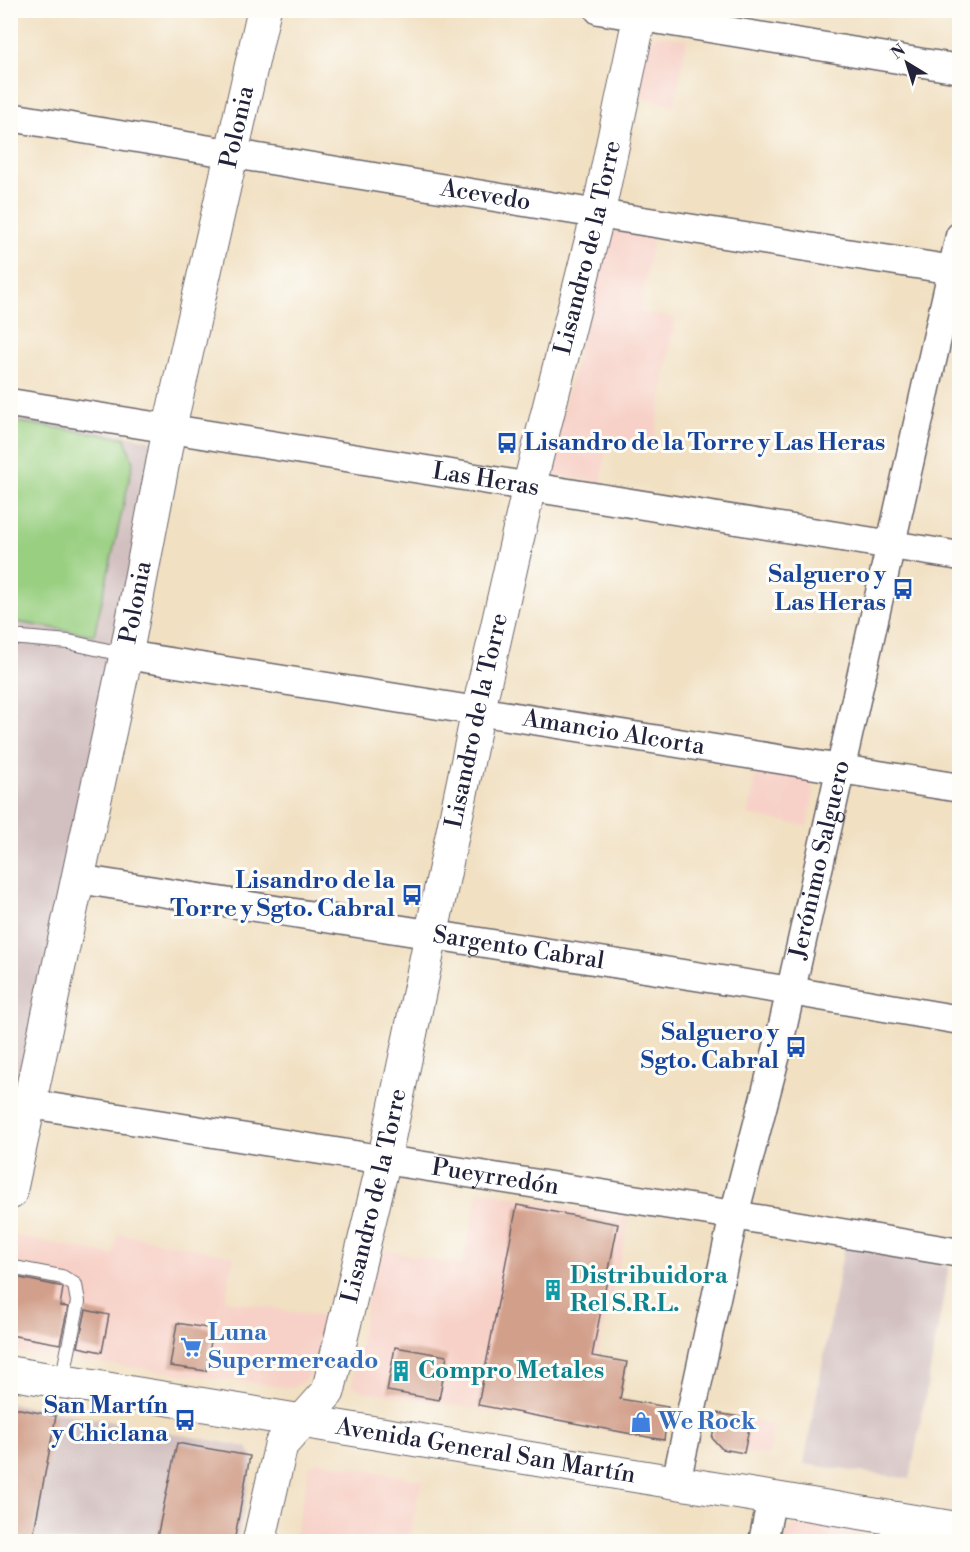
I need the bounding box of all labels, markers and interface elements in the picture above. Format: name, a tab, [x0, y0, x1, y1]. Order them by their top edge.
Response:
north arrow	[877, 33, 937, 93]
text: N	[887, 40, 910, 64]
street label: Polonia	[214, 82, 262, 171]
street label: Lisandro de la Torre	[548, 138, 628, 358]
street label: Acevedo	[437, 173, 533, 218]
place label: Lisandro de la Torre y Las Heras	[524, 428, 885, 458]
bus stop icon: Lisandro de la Torre y Las Heras	[495, 431, 519, 455]
street label: Las Heras	[430, 456, 541, 503]
street label: Polonia	[114, 558, 159, 646]
place label: Salguero y Las Heras	[768, 560, 887, 618]
bus stop icon: Salguero y Las Heras	[891, 577, 915, 601]
street label: Lisandro de la Torre	[439, 610, 515, 831]
street label: Amancio Alcorta	[520, 703, 708, 762]
street label: Jerónimo Salguero	[783, 757, 857, 963]
place label: Lisandro de la Torre y Sgto. Cabral	[170, 866, 396, 924]
bus stop icon: Lisandro de la Torre y Sgto. Cabral	[400, 883, 424, 907]
street label: Sargento Cabral	[431, 920, 607, 976]
place label: Salguero y Sgto. Cabral	[641, 1018, 780, 1076]
bus stop icon: Salguero y Sgto. Cabral	[784, 1035, 808, 1059]
street label: Lisandro de la Torre	[335, 1086, 414, 1306]
street label: Pueyrredón	[429, 1153, 561, 1202]
place label: Distribuidora Rel S.R.L.	[570, 1261, 729, 1319]
building icon: Distribuidora Rel S.R.L.	[541, 1278, 565, 1302]
place label: Luna Supermercado	[208, 1318, 378, 1376]
supermarket icon: Luna Supermercado	[179, 1335, 203, 1359]
place label: Compro Metales	[418, 1356, 604, 1386]
building icon: Compro Metales	[389, 1359, 413, 1383]
place label: San Martín y Chiclana	[44, 1391, 169, 1449]
place label: We Rock	[657, 1407, 757, 1437]
bus stop icon: San Martín y Chiclana	[173, 1408, 197, 1432]
shop icon: We Rock	[629, 1410, 653, 1434]
street label: Avenida General San Martín	[333, 1412, 638, 1490]

